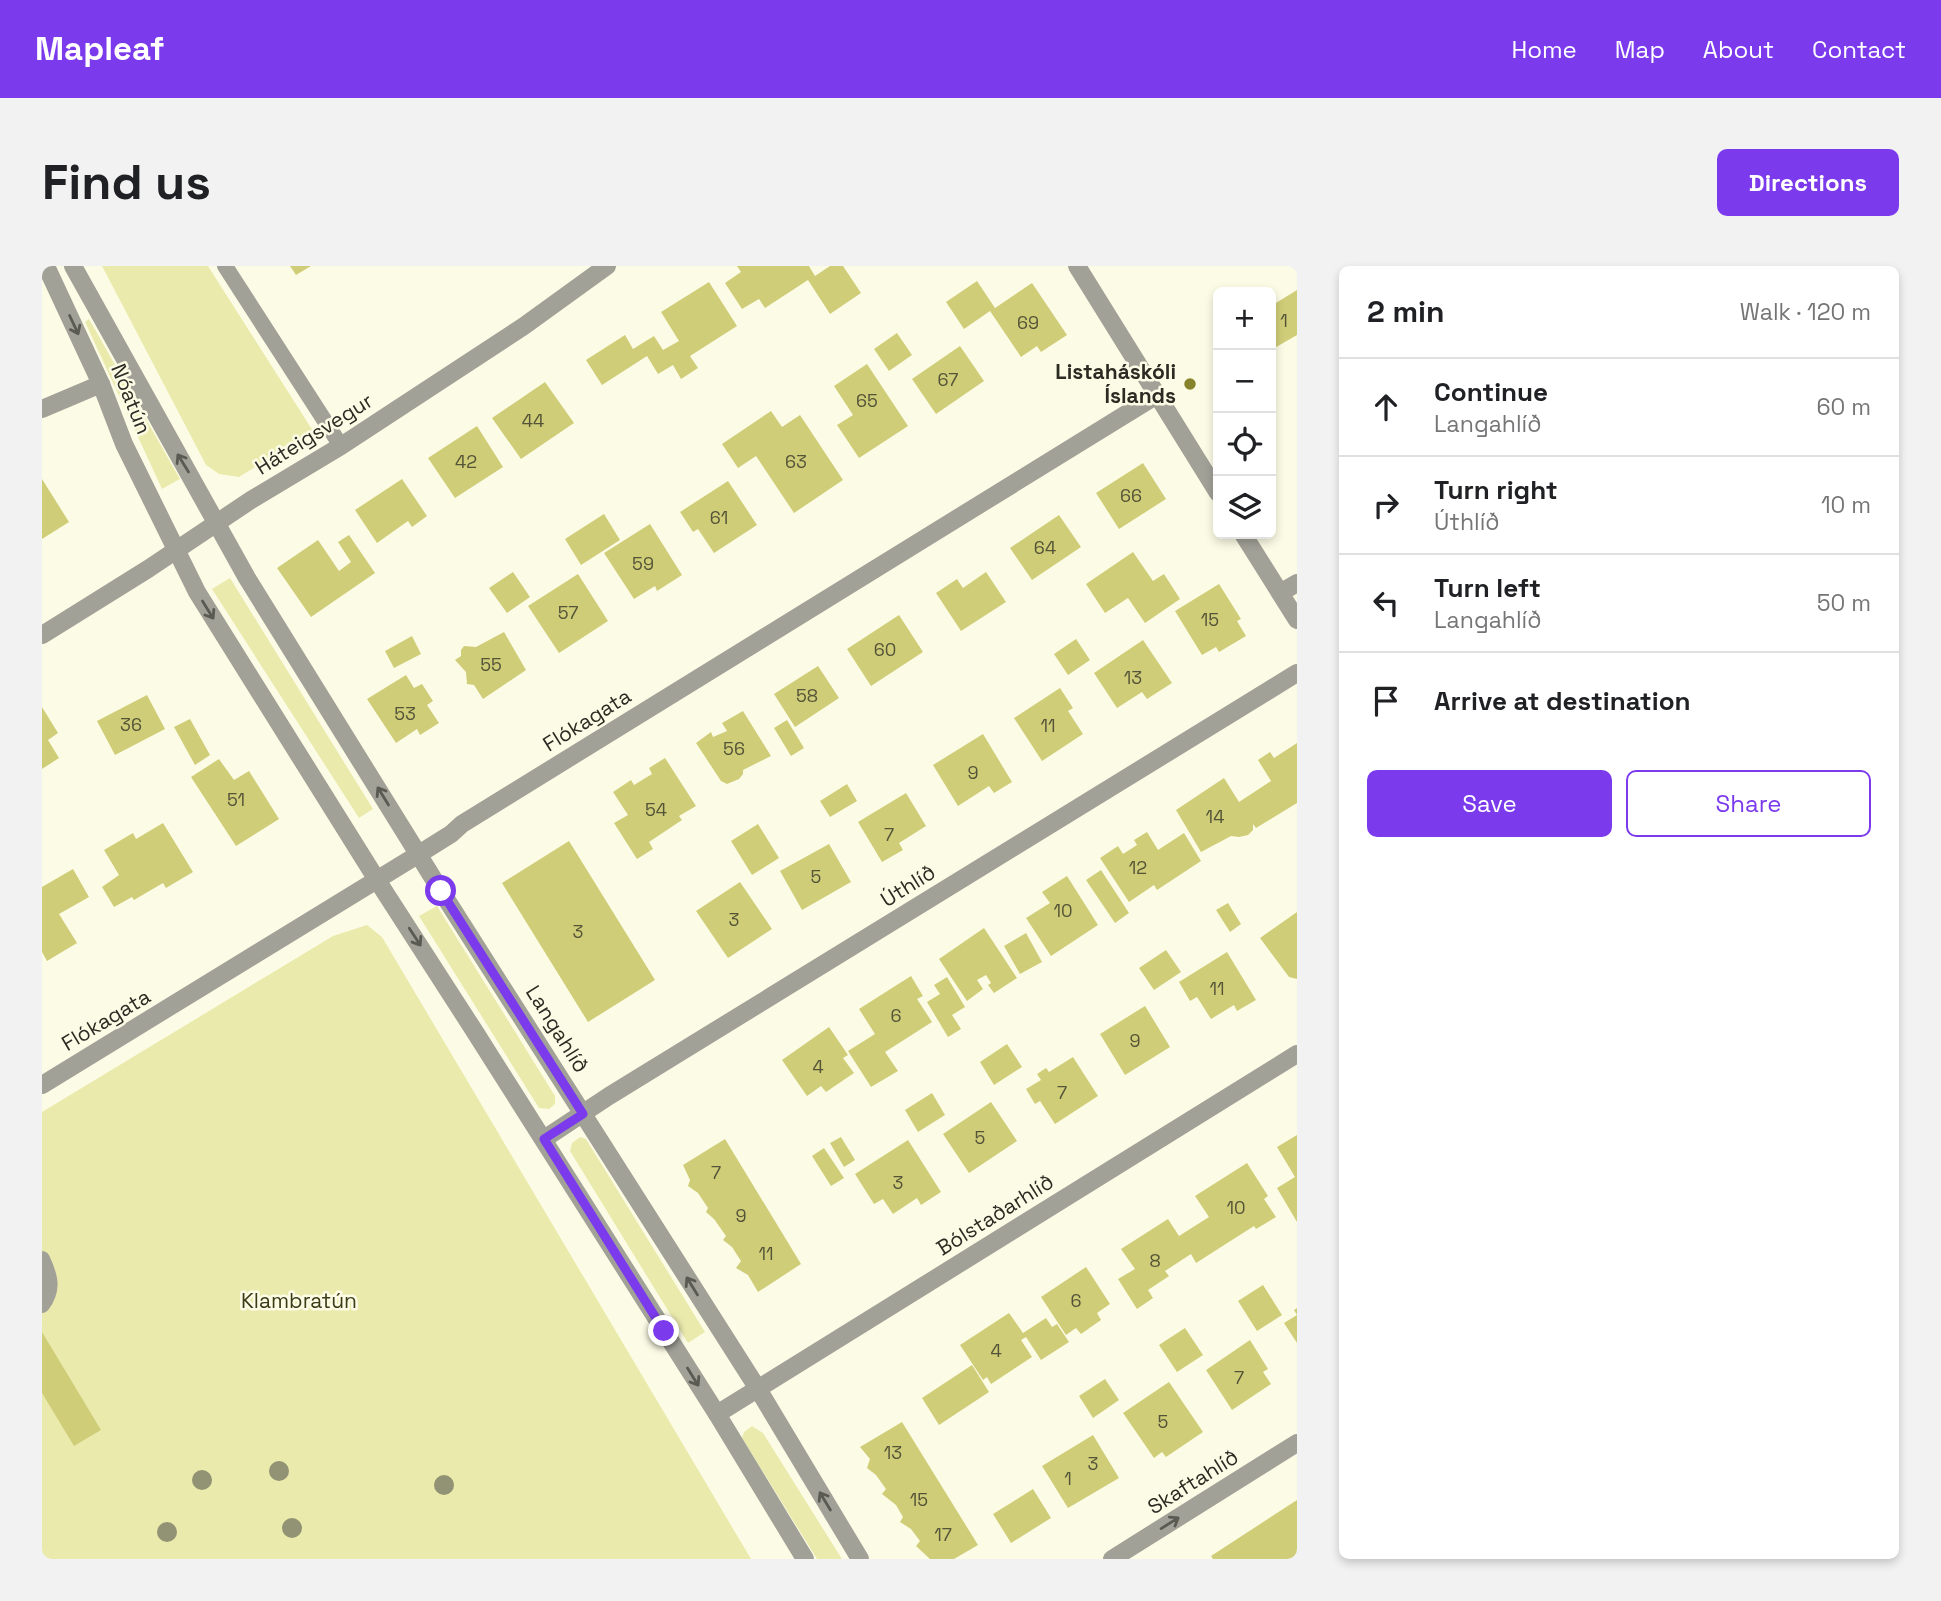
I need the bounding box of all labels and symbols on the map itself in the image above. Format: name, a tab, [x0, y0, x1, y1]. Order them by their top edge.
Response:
house number: 1	[1280, 309, 1288, 332]
house number: 69	[1017, 311, 1039, 334]
one-way arrow	[67, 314, 81, 335]
place label: Listaháskóli Íslands	[1055, 358, 1176, 409]
street label: Nóatún	[105, 360, 158, 438]
house number: 67	[938, 368, 958, 391]
marker: Listaháskóli Íslands	[1182, 376, 1198, 392]
street label: Háteigsvegur	[250, 387, 378, 480]
house number: 65	[856, 389, 878, 412]
house number: 44	[522, 409, 544, 432]
house number: 42	[455, 450, 477, 473]
house number: 63	[785, 450, 807, 473]
one-way arrow	[176, 453, 190, 473]
house number: 66	[1120, 484, 1142, 507]
house number: 61	[710, 506, 728, 529]
house number: 64	[1034, 536, 1056, 559]
house number: 59	[632, 552, 654, 575]
one-way arrow	[202, 599, 216, 619]
house number: 57	[558, 601, 578, 624]
house number: 15	[1201, 608, 1219, 631]
house number: 60	[874, 638, 896, 661]
house number: 55	[480, 653, 502, 676]
house number: 13	[1124, 666, 1142, 689]
street label: Flókagata	[538, 682, 636, 757]
house number: 58	[796, 684, 818, 707]
house number: 53	[394, 702, 416, 725]
house number: 36	[120, 713, 142, 736]
house number: 11	[1040, 714, 1056, 737]
house number: 56	[723, 737, 745, 760]
house number: 9	[967, 761, 979, 784]
one-way arrow	[376, 786, 390, 806]
house number: 51	[227, 788, 245, 811]
house number: 54	[645, 798, 667, 821]
house number: 14	[1206, 805, 1224, 828]
house number: 7	[884, 823, 894, 846]
house number: 12	[1129, 856, 1147, 879]
street label: Úthlíð	[875, 858, 940, 913]
house number: 5	[811, 865, 821, 888]
route start	[425, 875, 456, 906]
house number: 10	[1053, 899, 1073, 922]
house number: 3	[729, 908, 739, 931]
house number: 3	[573, 920, 583, 943]
one-way arrow	[407, 927, 422, 946]
house number: 11	[1209, 977, 1225, 1000]
street label: Langahlíð	[520, 980, 595, 1077]
street label: Flókagata	[56, 983, 155, 1057]
house number: 6	[890, 1004, 902, 1027]
house number: 9	[1129, 1029, 1141, 1052]
house number: 4	[812, 1055, 824, 1078]
house number: 7	[1057, 1081, 1067, 1104]
house number: 5	[975, 1126, 985, 1149]
house number: 7	[711, 1161, 721, 1184]
street label: Bólstaðarhlíð	[931, 1168, 1058, 1261]
house number: 3	[893, 1171, 903, 1194]
house number: 10	[1226, 1196, 1246, 1219]
house number: 9	[735, 1204, 747, 1227]
house number: 11	[758, 1242, 774, 1265]
house number: 8	[1149, 1249, 1161, 1272]
one-way arrow	[685, 1277, 699, 1297]
park label: Klambratún	[241, 1287, 357, 1314]
house number: 6	[1070, 1289, 1082, 1312]
route end	[648, 1315, 679, 1346]
house number: 4	[990, 1339, 1002, 1362]
house number: 7	[1234, 1366, 1244, 1389]
one-way arrow	[687, 1367, 701, 1387]
house number: 5	[1158, 1410, 1168, 1433]
house number: 13	[884, 1441, 902, 1464]
street label: Skaftahlíð	[1142, 1443, 1243, 1520]
house number: 3	[1088, 1452, 1098, 1475]
house number: 1	[1064, 1467, 1072, 1490]
house number: 15	[910, 1488, 928, 1511]
one-way arrow	[818, 1491, 832, 1511]
one-way arrow	[1160, 1515, 1179, 1530]
house number: 17	[934, 1523, 952, 1546]

